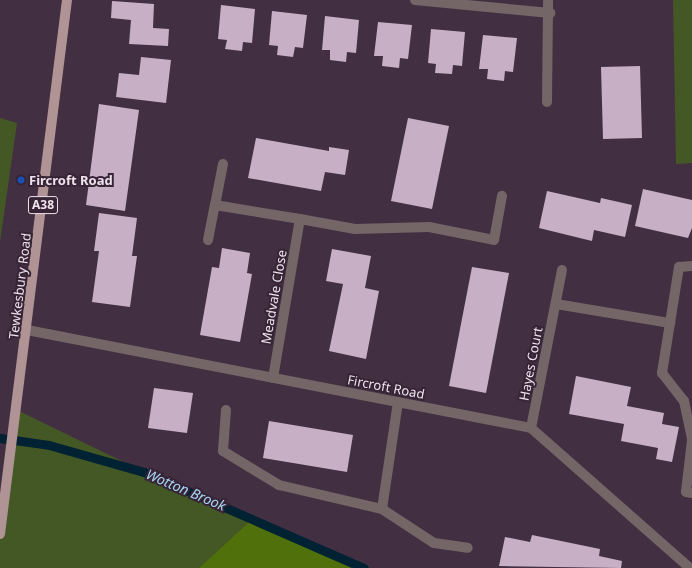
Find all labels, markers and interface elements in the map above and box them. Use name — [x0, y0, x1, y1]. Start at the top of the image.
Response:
place label: Fircroft Road — [29, 172, 113, 188]
marker: Fircroft Road — [16, 175, 26, 185]
road number: A38 — [27, 195, 59, 215]
street label: Tewkesbury Road — [6, 232, 34, 340]
street label: Meadvale Close — [258, 249, 290, 345]
street label: Hayes Court — [516, 326, 546, 402]
street label: Fircroft Road — [346, 372, 426, 402]
water label: Wotton Brook — [144, 466, 228, 514]

